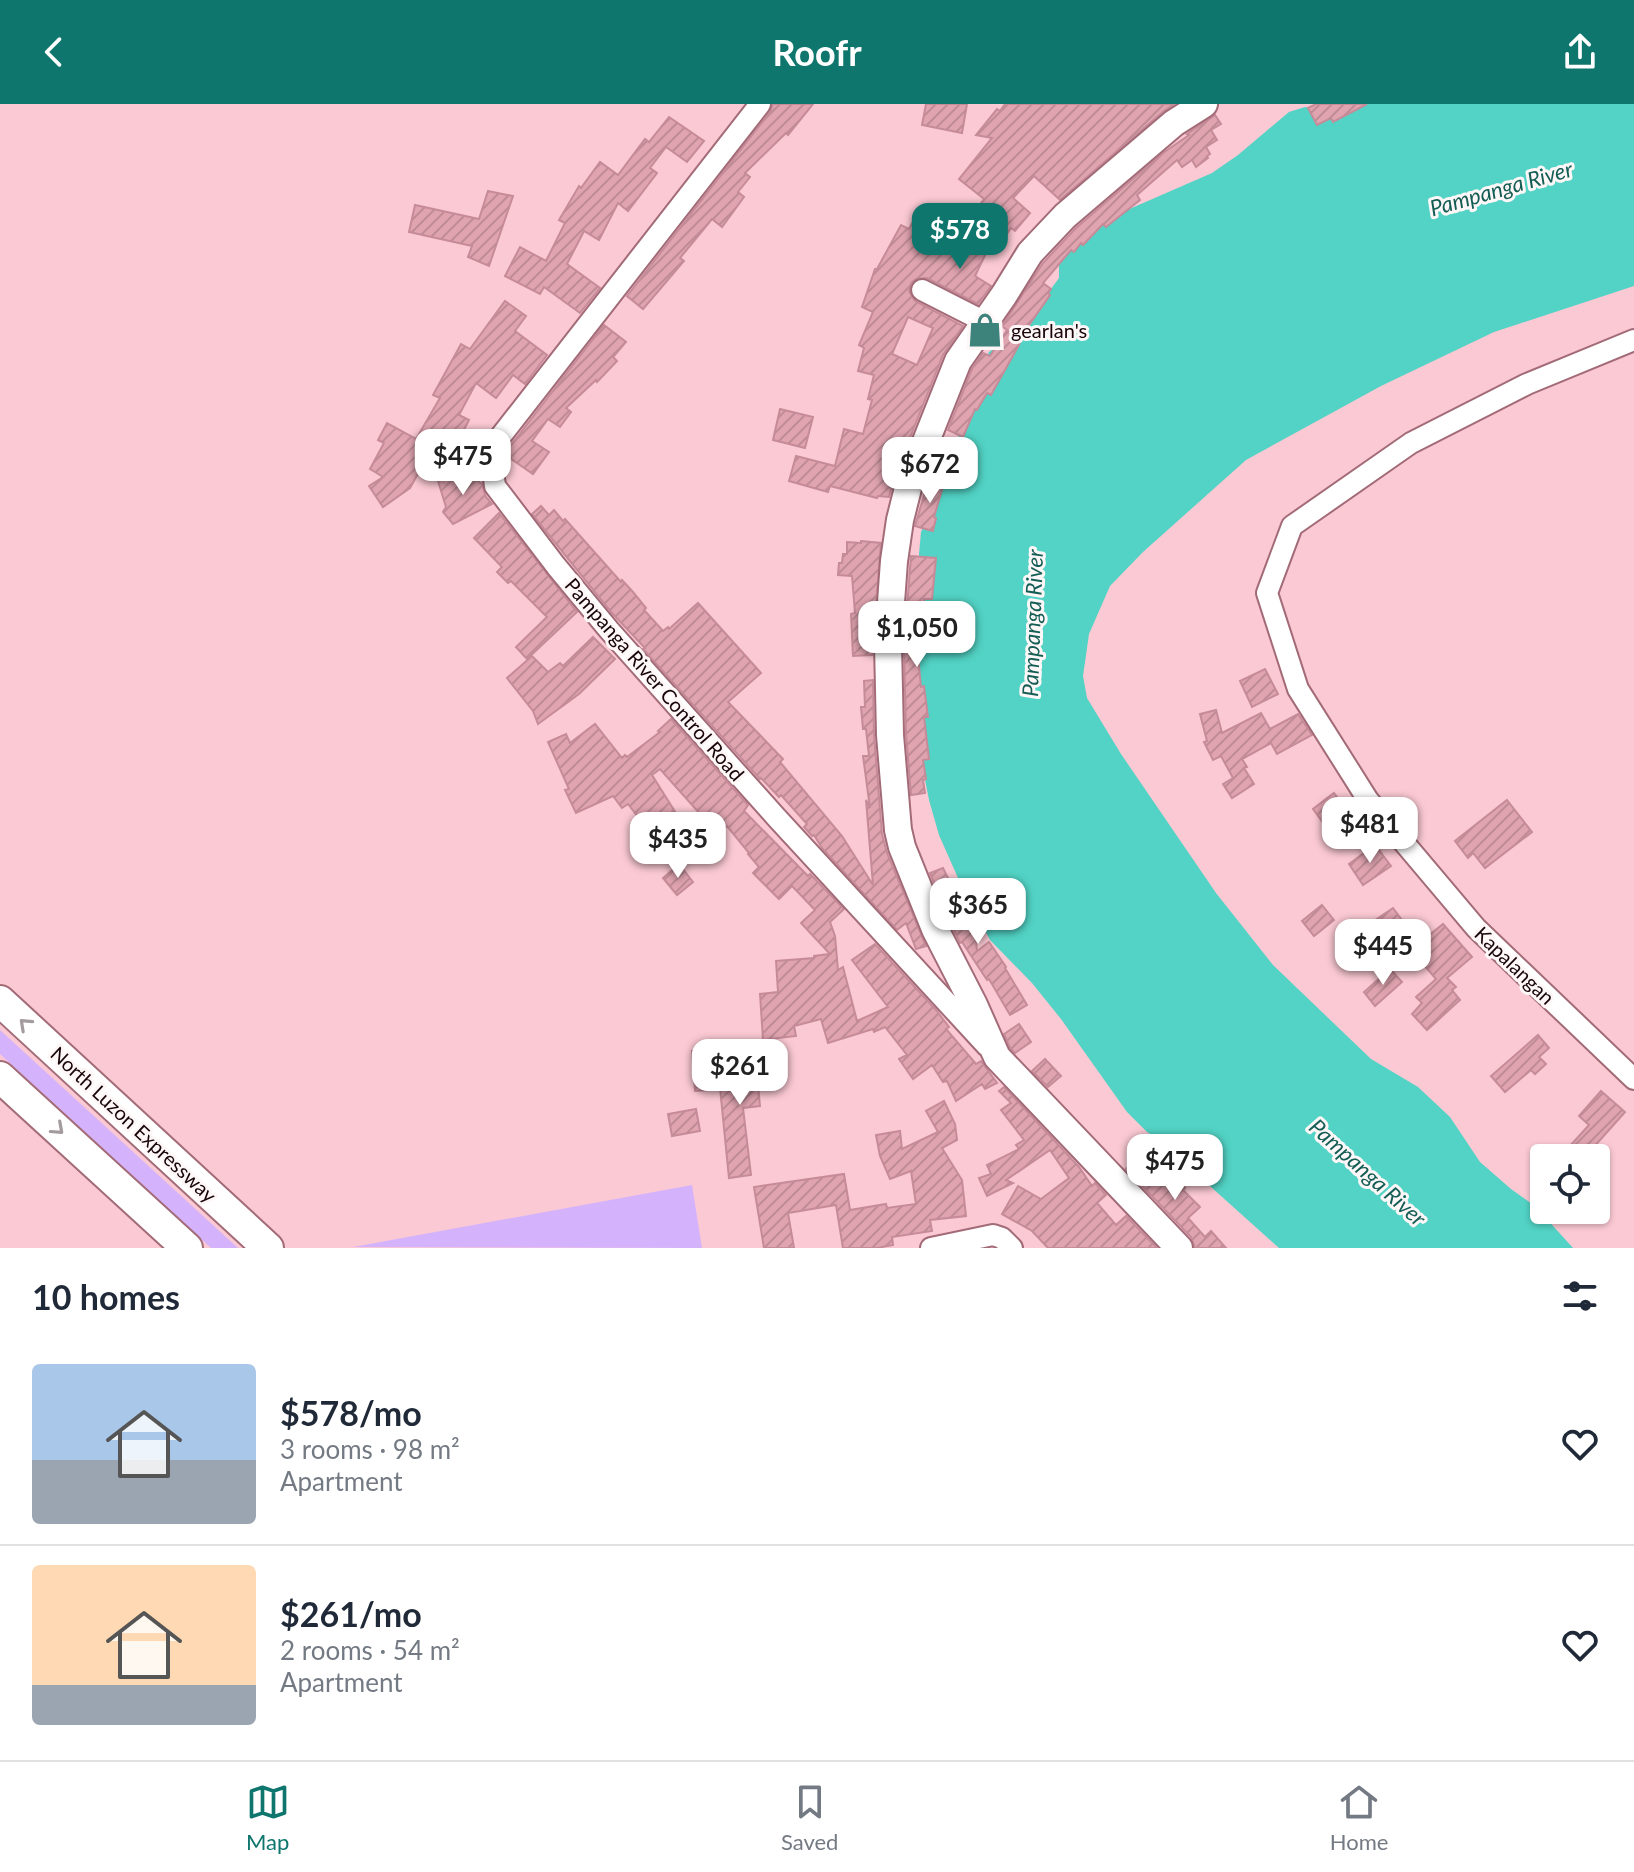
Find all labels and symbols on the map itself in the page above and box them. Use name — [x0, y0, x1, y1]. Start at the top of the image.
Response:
water label: Pampanga River — [1426, 155, 1576, 221]
pin: $578 — [913, 203, 1007, 271]
shop icon: gearlan's — [966, 311, 1004, 349]
place label: gearlan's — [1011, 318, 1087, 342]
pin: $475 — [416, 429, 510, 497]
pin: $672 — [883, 437, 977, 505]
water label: Pampanga River — [1016, 548, 1048, 697]
street label: Pampanga River Control Road — [560, 573, 750, 785]
pin: $1,050 — [852, 601, 982, 669]
pin: $481 — [1323, 797, 1417, 865]
pin: $435 — [631, 812, 725, 880]
pin: $365 — [931, 878, 1025, 946]
pin: $445 — [1336, 919, 1430, 987]
street label: Kapalangan — [1470, 921, 1560, 1009]
one-way arrow — [20, 1020, 35, 1034]
pin: $261 — [693, 1039, 787, 1107]
street label: North Luzon Expressway — [46, 1041, 222, 1207]
water label: Pampanga River — [1304, 1113, 1432, 1232]
one-way arrow — [48, 1120, 63, 1134]
pin: $475 — [1128, 1134, 1222, 1202]

